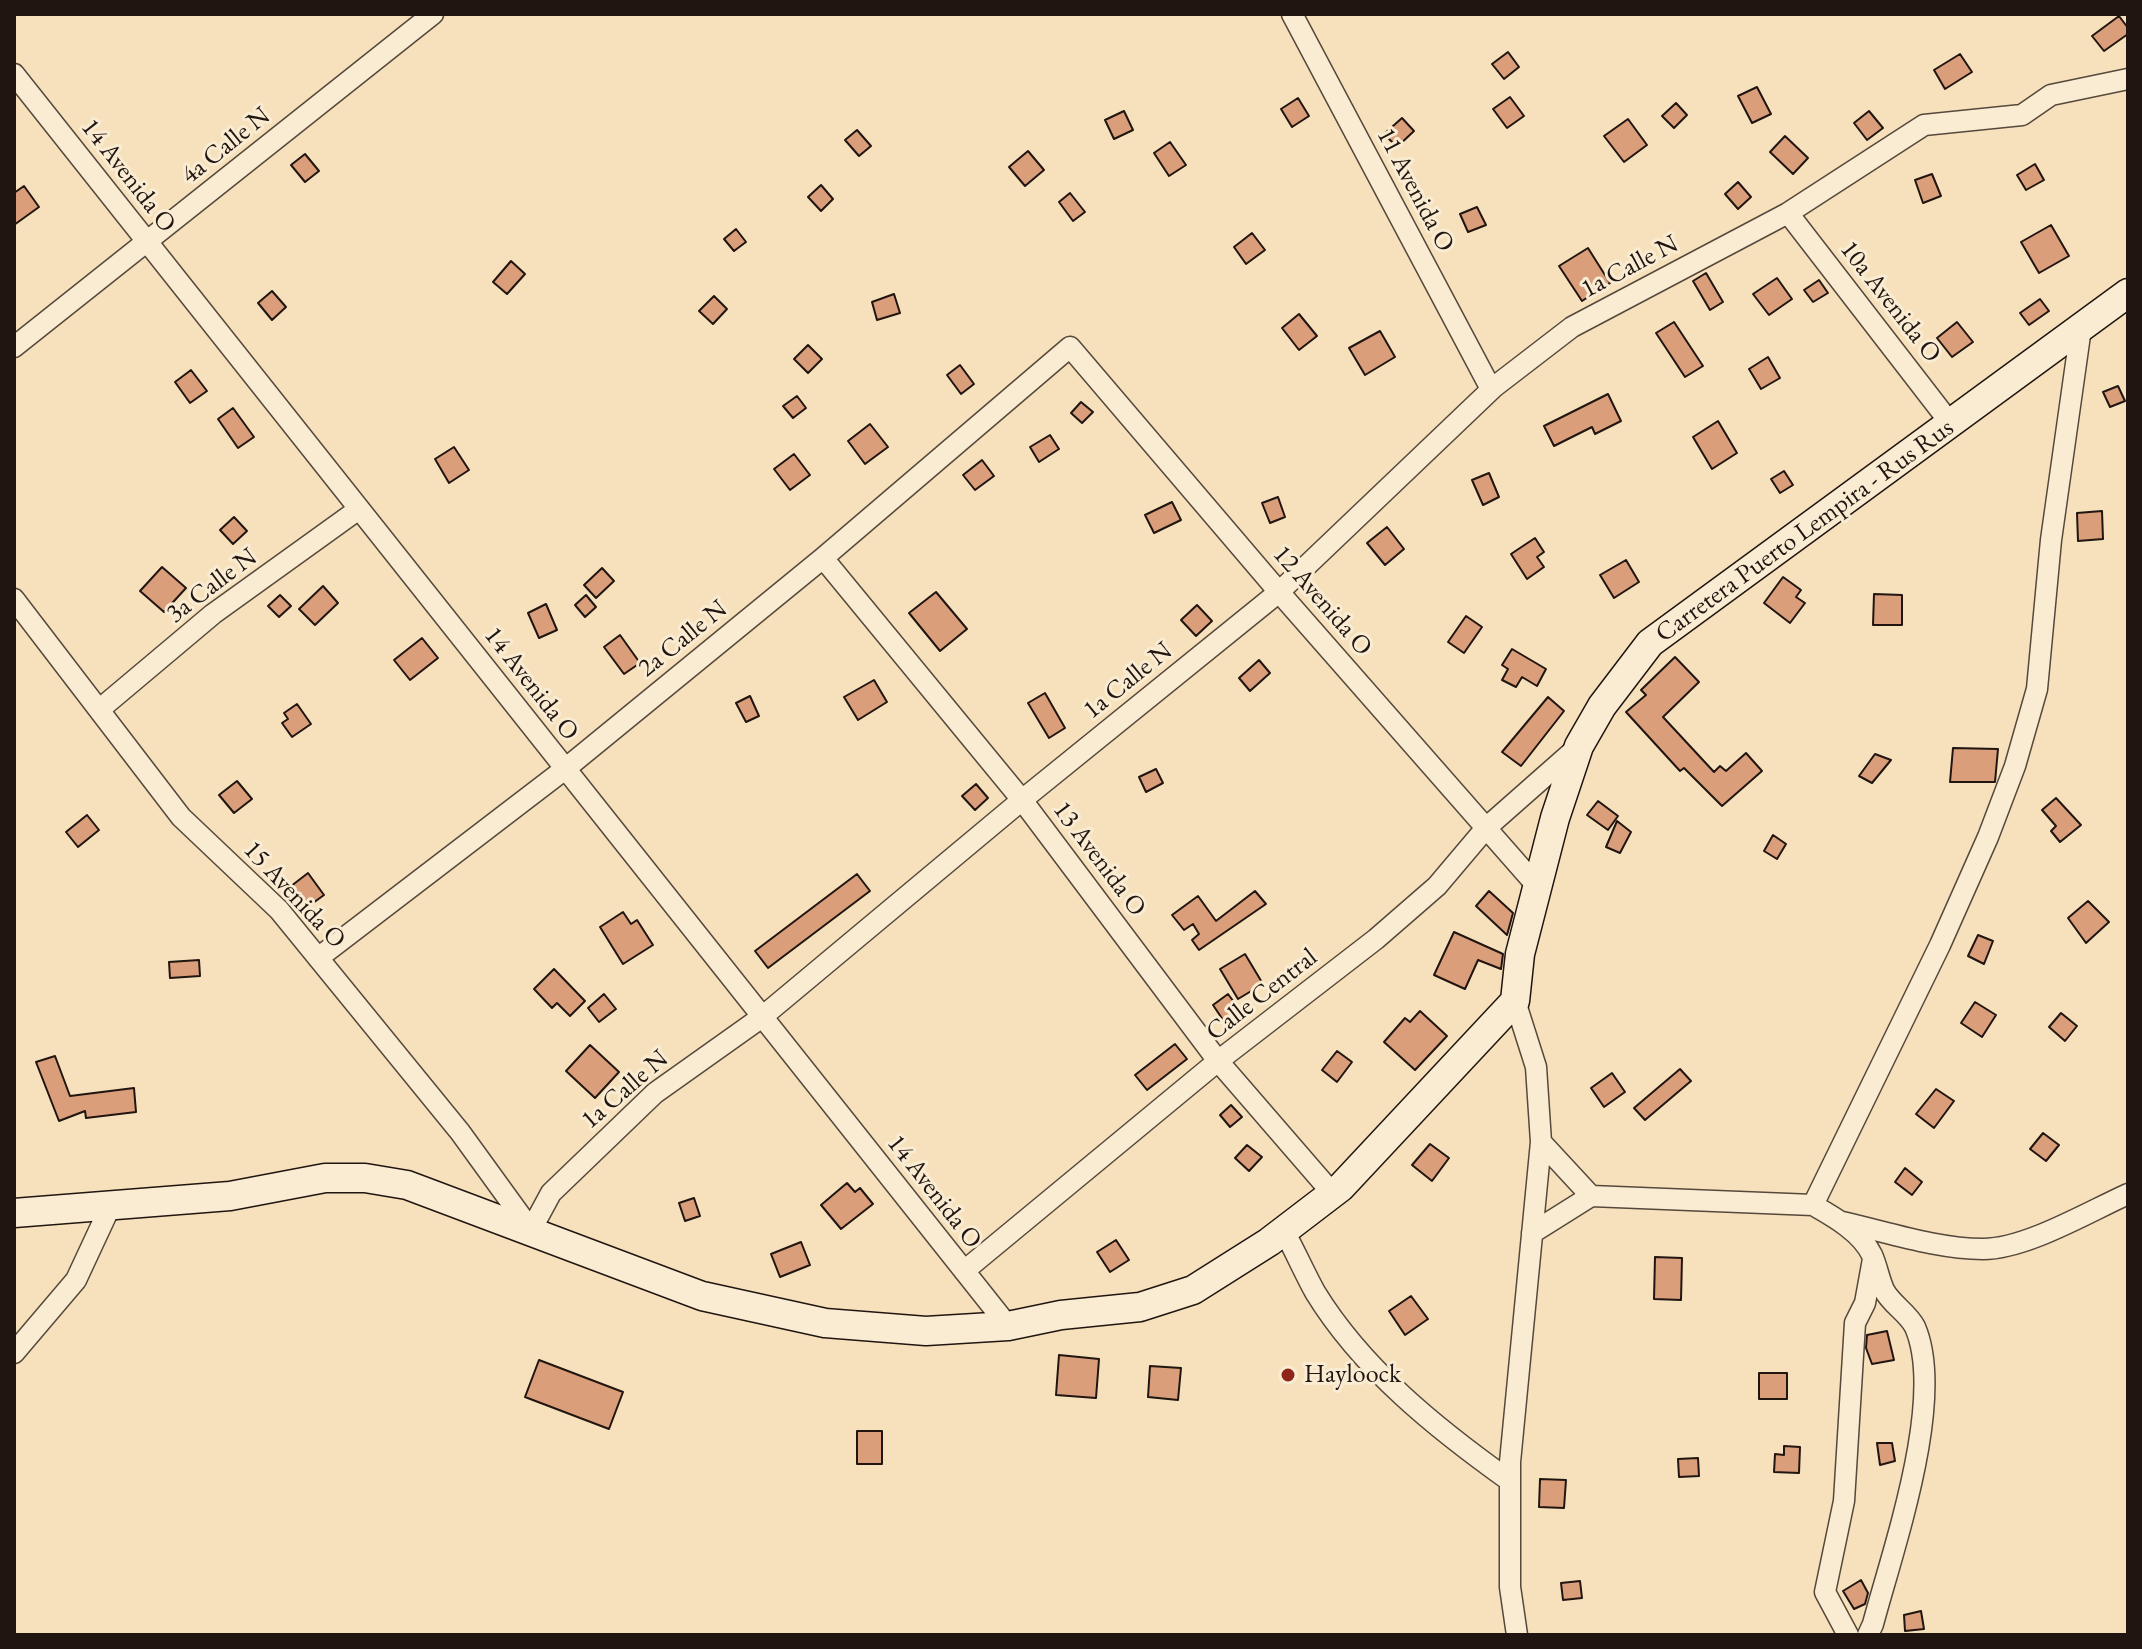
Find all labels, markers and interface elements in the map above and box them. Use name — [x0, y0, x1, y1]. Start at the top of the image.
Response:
street label: 4a Calle N — [175, 101, 277, 191]
street label: 14 Avenida O — [74, 113, 182, 239]
street label: 11 Avenida O — [1369, 123, 1461, 257]
street label: 1a Calle N — [1576, 229, 1684, 305]
street label: 10a Avenida O — [1833, 235, 1947, 369]
street label: Carretera Puerto Lempira - Rus Rus — [1650, 412, 1960, 650]
street label: 12 Avenida O — [1266, 539, 1378, 663]
street label: 3a Calle N — [161, 542, 263, 630]
street label: 2a Calle N — [632, 594, 734, 684]
street label: 14 Avenida O — [477, 621, 585, 747]
street label: 1a Calle N — [1077, 636, 1179, 726]
street label: 13 Avenida O — [1046, 795, 1152, 923]
street label: 15 Avenida O — [236, 835, 352, 955]
street label: Calle Central — [1200, 942, 1324, 1048]
street label: 1a Calle N — [575, 1044, 675, 1136]
street label: 14 Avenida O — [880, 1129, 988, 1255]
place label: Hayloock — [1304, 1359, 1401, 1391]
marker: Hayloock — [1279, 1366, 1297, 1384]

